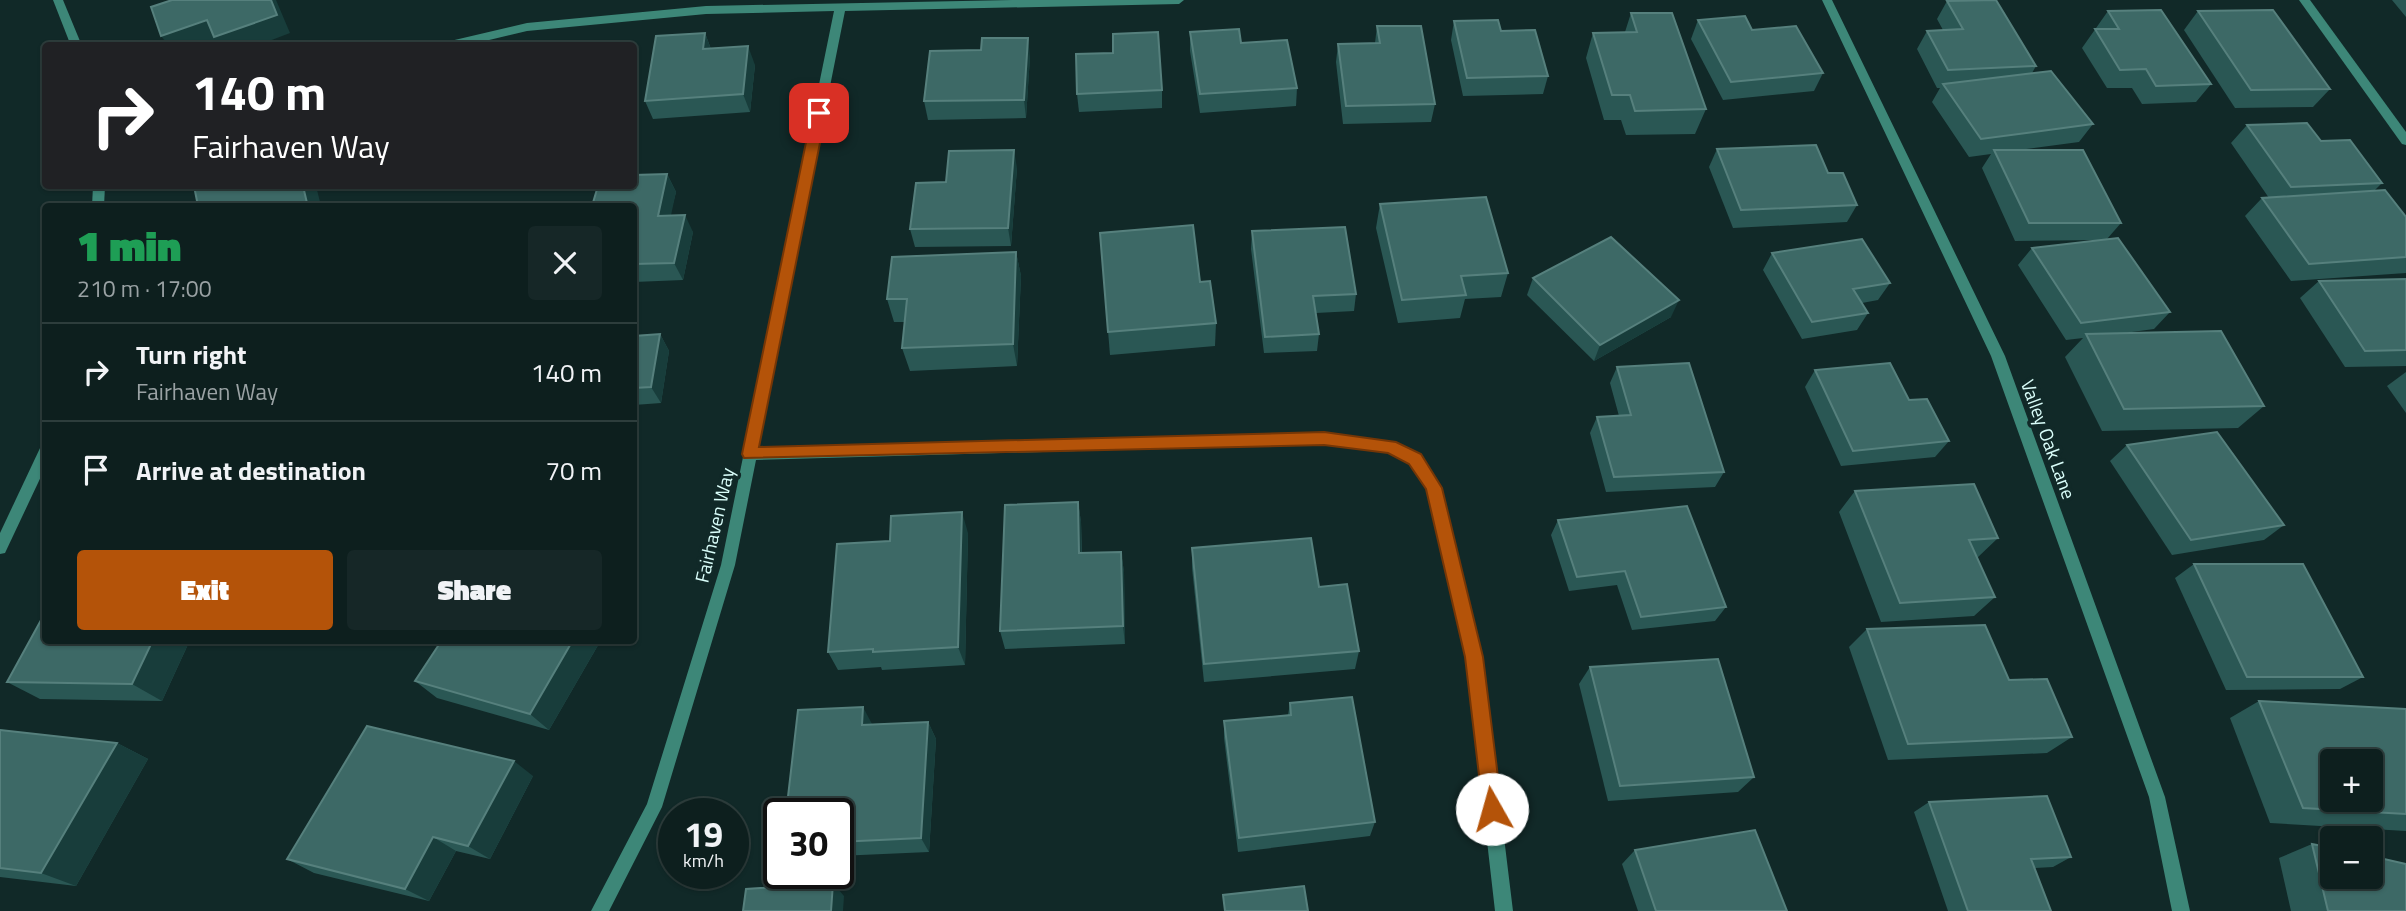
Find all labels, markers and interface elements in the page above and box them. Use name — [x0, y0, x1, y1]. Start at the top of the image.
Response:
text: 140 m — [192, 54, 326, 129]
icon: right — [77, 70, 168, 161]
pin — [789, 83, 849, 143]
icon: arrive — [800, 94, 838, 132]
text: Fairhaven Way — [192, 122, 390, 170]
text: 1 min — [77, 213, 181, 277]
button: close — [528, 226, 602, 300]
text: 210 m · 17:00 — [77, 271, 212, 306]
text: Turn right — [136, 335, 247, 374]
icon: right — [77, 353, 115, 391]
text: 140 m — [531, 353, 602, 392]
text: Fairhaven Way — [136, 374, 278, 409]
street label: Valley Oak Lane — [2014, 375, 2084, 503]
icon: arrive — [77, 451, 115, 489]
text: Arrive at destination — [136, 451, 366, 490]
text: 70 m — [545, 451, 602, 490]
street label: Fairhaven Way — [687, 465, 741, 585]
button: Exit — [77, 550, 333, 630]
button: Share — [347, 550, 602, 630]
map controls — [2320, 749, 2383, 889]
button: + — [2320, 749, 2383, 812]
position arrow — [1455, 772, 1529, 846]
speed limit sign: 30 — [763, 798, 854, 889]
text: 19 — [684, 807, 723, 861]
button: − — [2320, 826, 2383, 889]
text: km/h — [683, 847, 724, 874]

